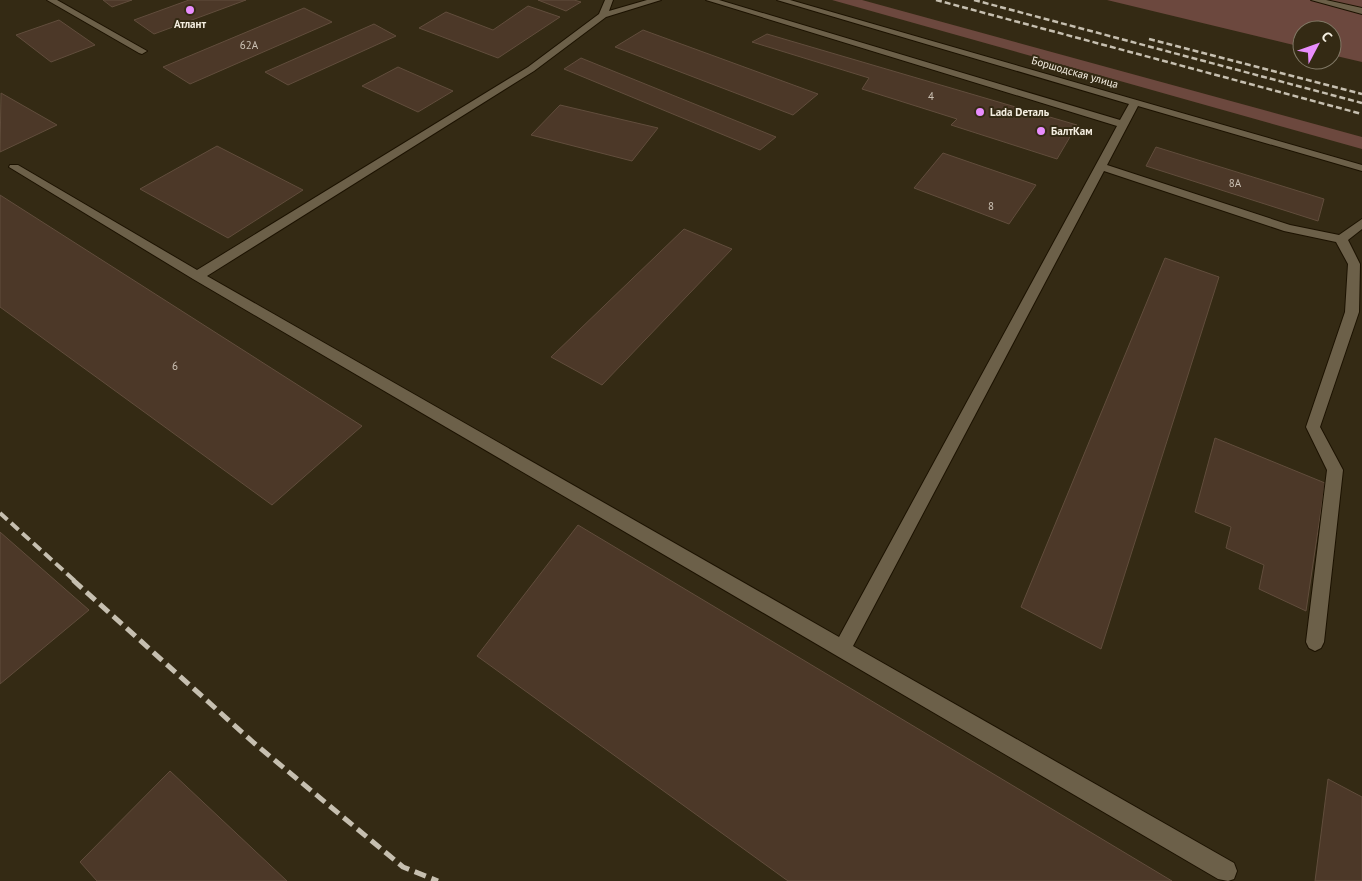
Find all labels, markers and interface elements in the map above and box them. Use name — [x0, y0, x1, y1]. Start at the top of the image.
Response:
marker: Атлант — [184, 4, 196, 16]
place label: Атлант — [174, 17, 206, 31]
north arrow — [1292, 20, 1342, 70]
text: С — [1317, 28, 1336, 45]
house number: 62А — [240, 38, 259, 52]
street label: Боршодская улица — [1030, 53, 1120, 91]
house number: 4 — [928, 89, 934, 103]
place label: Lada Dеталь — [990, 105, 1050, 119]
marker: Lada Dеталь — [974, 106, 986, 118]
place label: БалтКам — [1051, 124, 1093, 138]
marker: БалтКам — [1035, 125, 1047, 137]
house number: 8А — [1229, 176, 1242, 190]
house number: 8 — [988, 199, 994, 213]
house number: 6 — [172, 359, 178, 373]

